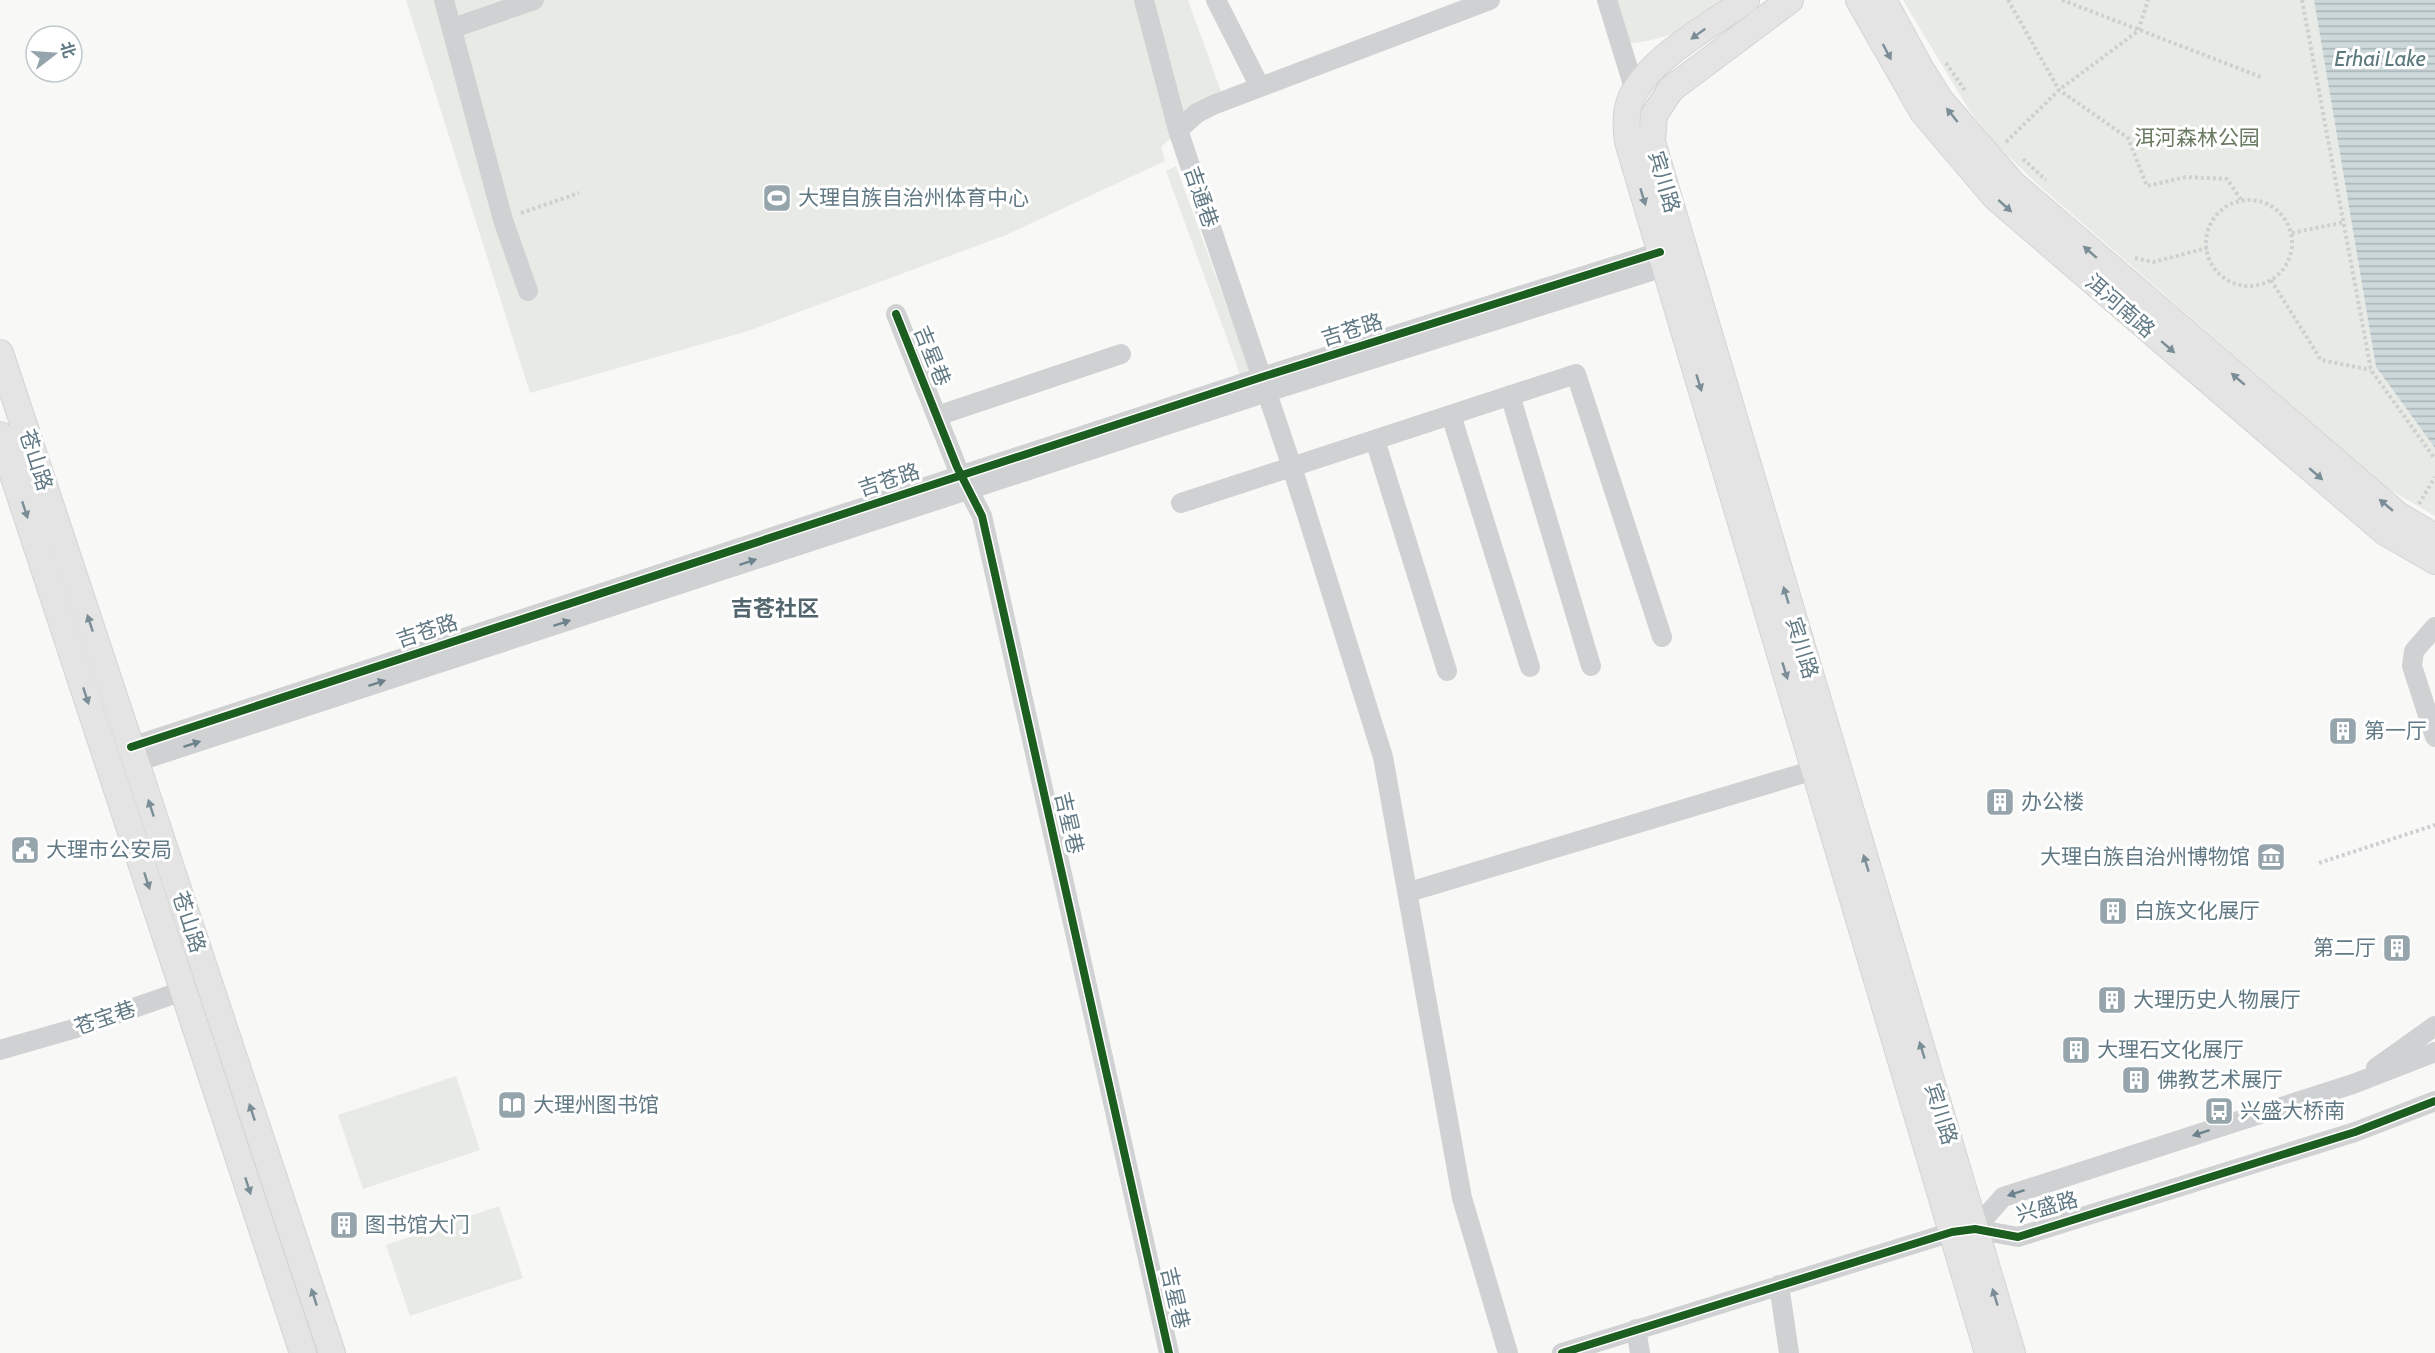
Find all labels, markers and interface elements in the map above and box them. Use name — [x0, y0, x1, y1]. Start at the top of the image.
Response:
north arrow — [24, 24, 84, 84]
one-way arrow — [1691, 28, 1707, 40]
text: 北 — [56, 39, 79, 60]
one-way arrow — [1882, 43, 1892, 60]
water label: Erhai Lake — [2334, 45, 2426, 72]
one-way arrow — [1946, 107, 1958, 122]
park label: 洱河森林公园 — [2134, 125, 2260, 150]
street label: 宾川路 — [1644, 148, 1685, 216]
street label: 吉通巷 — [1179, 163, 1224, 231]
sports icon: 大理自族自治州体育中心 — [761, 182, 793, 214]
place label: 大理自族自治州体育中心 — [798, 185, 1029, 210]
one-way arrow — [1639, 188, 1648, 206]
one-way arrow — [1997, 199, 2012, 213]
one-way arrow — [2083, 246, 2098, 259]
street label: 洱河南路 — [2080, 269, 2160, 343]
street label: 吉苍路 — [1318, 308, 1386, 351]
street label: 吉星巷 — [909, 322, 956, 390]
one-way arrow — [2160, 340, 2175, 353]
one-way arrow — [2230, 372, 2246, 385]
one-way arrow — [1695, 374, 1704, 392]
street label: 苍山路 — [15, 426, 58, 494]
street label: 吉苍路 — [855, 458, 923, 501]
one-way arrow — [2309, 467, 2324, 480]
one-way arrow — [2379, 499, 2394, 512]
one-way arrow — [21, 501, 30, 519]
one-way arrow — [739, 557, 757, 566]
one-way arrow — [1781, 586, 1790, 604]
district label: 吉苍社区 — [731, 595, 819, 622]
street label: 吉苍路 — [393, 609, 461, 652]
one-way arrow — [84, 614, 94, 632]
street label: 宾川路 — [1781, 614, 1824, 682]
one-way arrow — [553, 617, 571, 627]
one-way arrow — [1781, 662, 1790, 680]
one-way arrow — [368, 678, 386, 688]
one-way arrow — [82, 687, 92, 705]
building icon: 第一厅 — [2327, 715, 2359, 747]
place label: 第一厅 — [2364, 718, 2427, 743]
one-way arrow — [183, 739, 201, 748]
building icon: 办公楼 — [1984, 786, 2016, 818]
street label: 吉星巷 — [1050, 789, 1089, 856]
place label: 办公楼 — [2021, 789, 2084, 814]
one-way arrow — [146, 799, 156, 817]
public building icon: 大理市公安局 — [9, 834, 41, 866]
place label: 大理市公安局 — [46, 837, 172, 862]
museum icon: 大理白族自治州博物馆 — [2255, 841, 2287, 873]
place label: 大理白族自治州博物馆 — [2040, 844, 2250, 869]
one-way arrow — [1861, 854, 1870, 872]
one-way arrow — [143, 872, 153, 890]
street label: 苍山路 — [168, 888, 211, 956]
building icon: 白族文化展厅 — [2097, 895, 2129, 927]
place label: 白族文化展厅 — [2134, 898, 2260, 923]
building icon: 第二厅 — [2381, 932, 2413, 964]
place label: 第二厅 — [2313, 935, 2376, 960]
building icon: 大理历史人物展厅 — [2096, 984, 2128, 1016]
place label: 大理历史人物展厅 — [2133, 987, 2301, 1012]
street label: 苍宝巷 — [71, 995, 139, 1040]
building icon: 大理石文化展厅 — [2060, 1034, 2092, 1066]
place label: 大理石文化展厅 — [2097, 1037, 2244, 1062]
one-way arrow — [1917, 1041, 1926, 1059]
building icon: 佛教艺术展厅 — [2120, 1064, 2152, 1096]
place label: 佛教艺术展厅 — [2157, 1067, 2283, 1092]
street label: 宾川路 — [1920, 1080, 1963, 1148]
library icon: 大理州图书馆 — [496, 1089, 528, 1121]
place label: 大理州图书馆 — [533, 1092, 659, 1117]
bus stop icon: 兴盛大桥南 — [2203, 1095, 2235, 1127]
place label: 兴盛大桥南 — [2240, 1098, 2345, 1123]
one-way arrow — [247, 1103, 257, 1121]
one-way arrow — [2192, 1129, 2210, 1138]
one-way arrow — [244, 1177, 253, 1195]
street label: 兴盛路 — [2013, 1186, 2081, 1227]
one-way arrow — [2007, 1188, 2025, 1198]
building icon: 图书馆大门 — [328, 1209, 360, 1241]
place label: 图书馆大门 — [365, 1212, 470, 1237]
street label: 吉星巷 — [1156, 1264, 1195, 1331]
one-way arrow — [309, 1288, 318, 1306]
one-way arrow — [1990, 1288, 1999, 1306]

